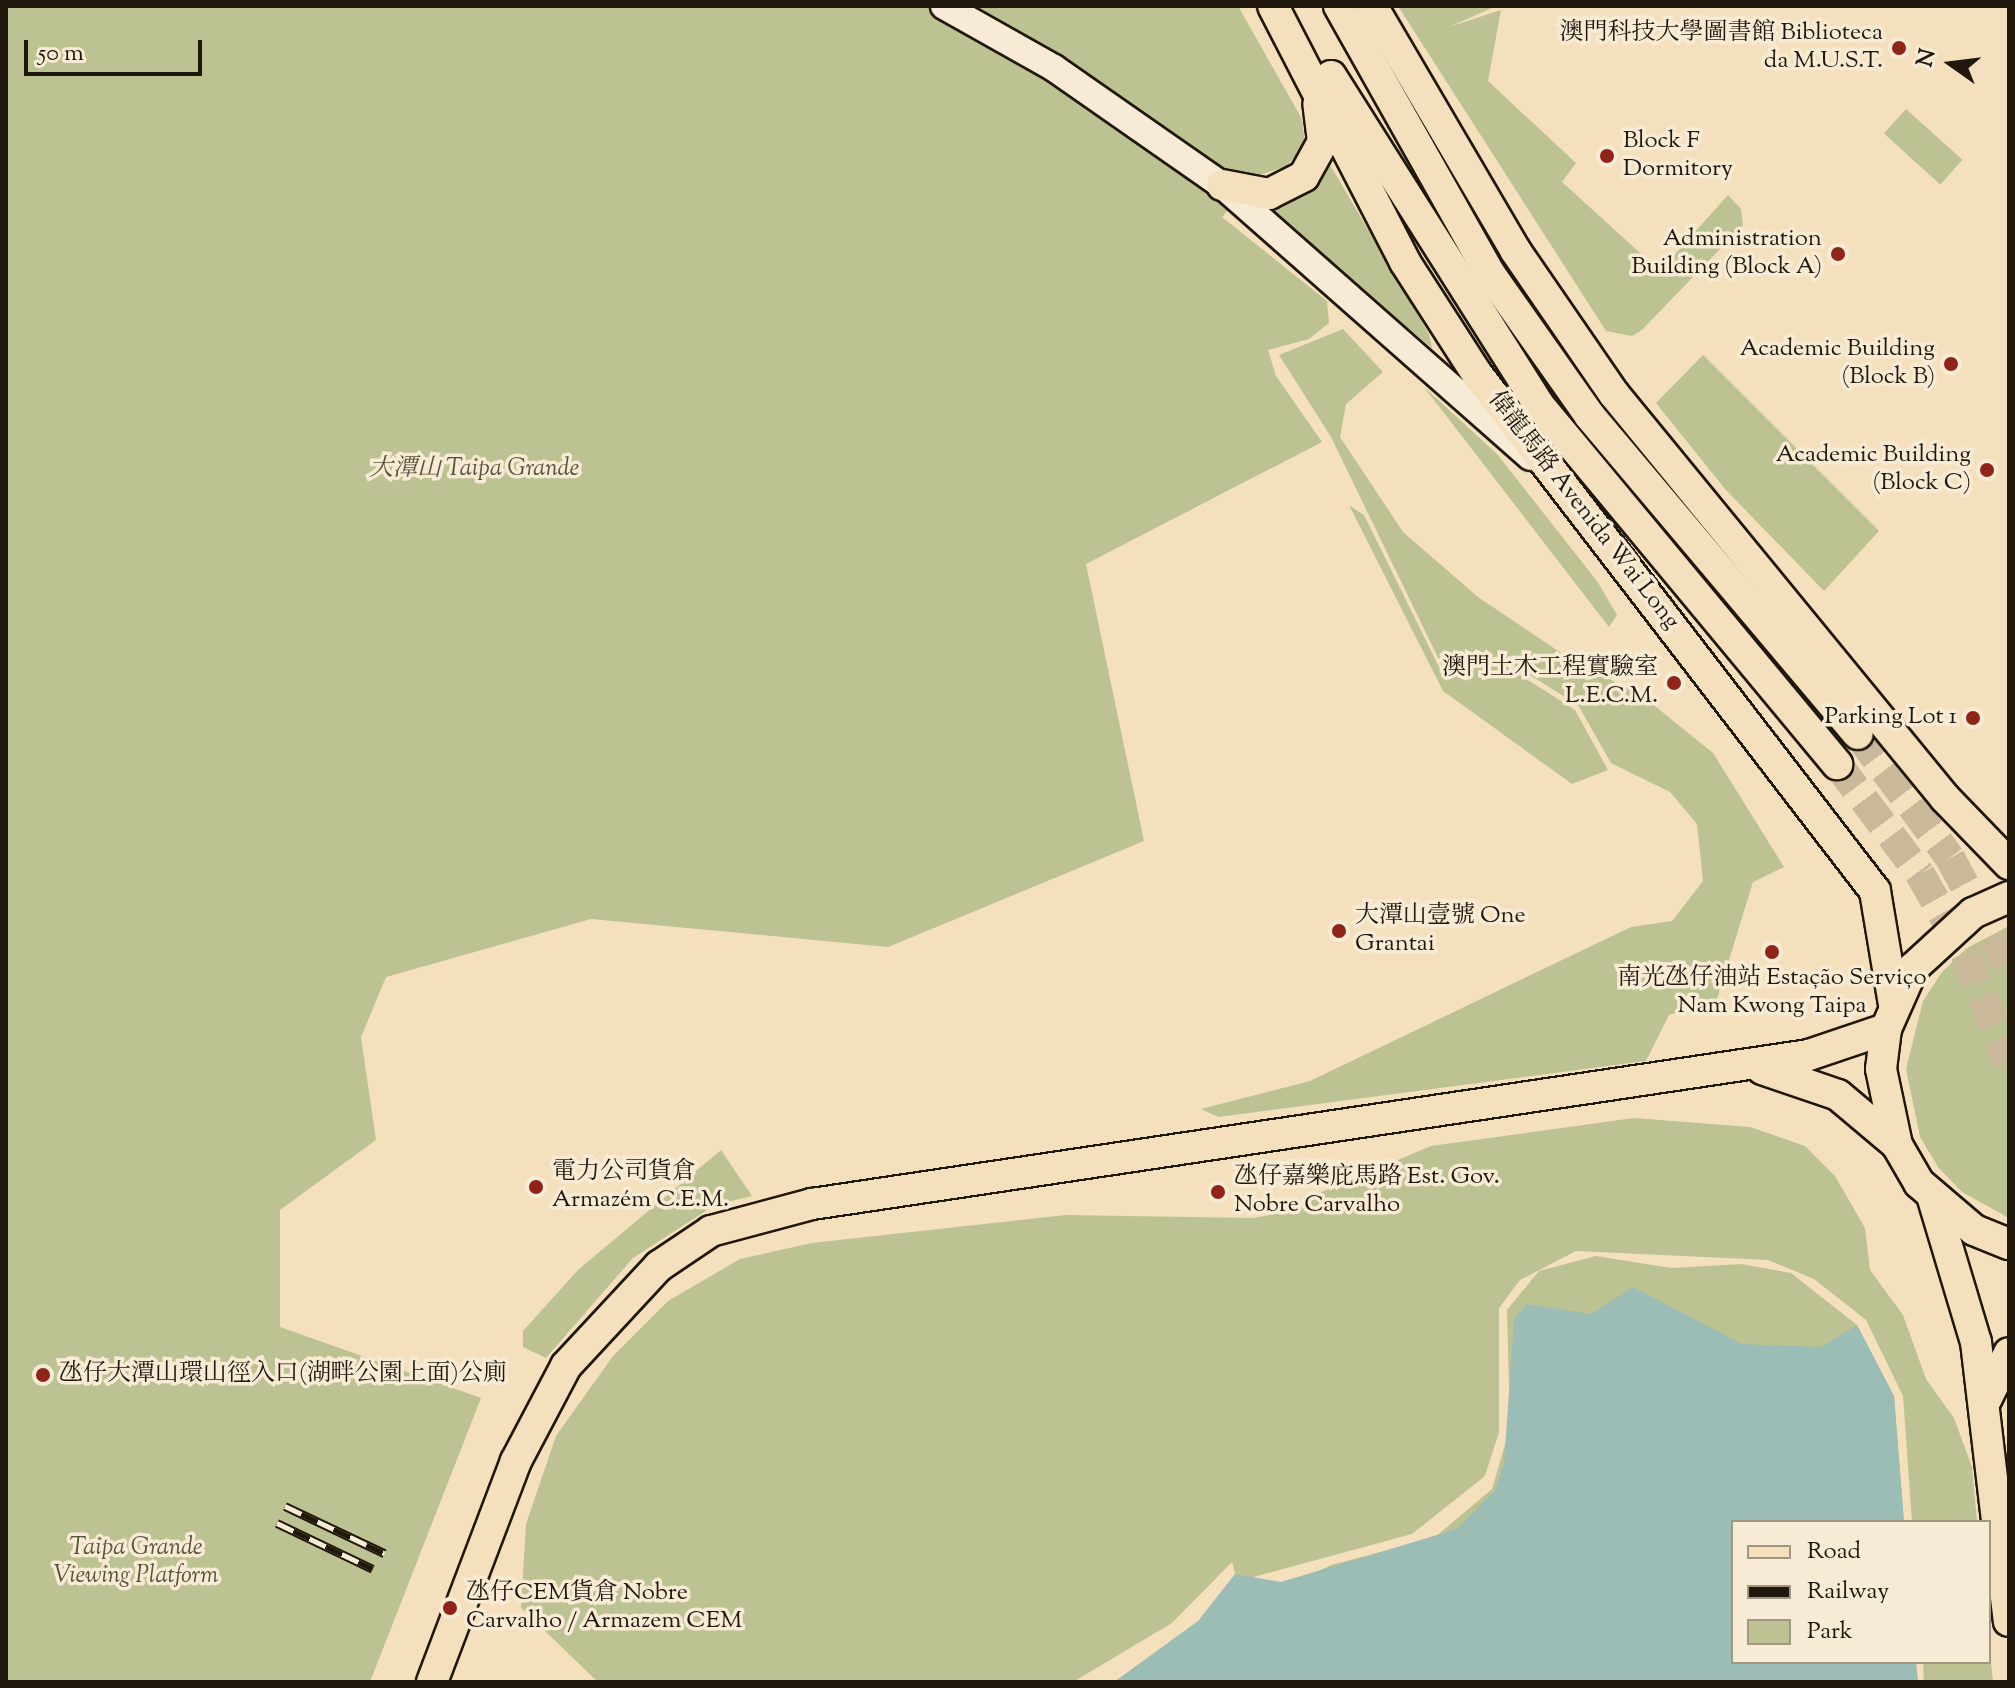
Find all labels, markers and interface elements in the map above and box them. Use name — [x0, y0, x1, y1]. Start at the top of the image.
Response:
place label: 澳門科技大學圖書館 Biblioteca da M.U.S.T. — [1559, 20, 1883, 76]
scale bar — [28, 24, 206, 74]
north arrow — [1911, 24, 1991, 104]
text: 50 m — [38, 37, 84, 71]
marker: 澳門科技大學圖書館 Biblioteca da M.U.S.T. — [1890, 39, 1908, 57]
text: N — [1910, 46, 1945, 71]
place label: Block F Dormitory — [1623, 128, 1733, 184]
marker: Block F Dormitory — [1598, 147, 1616, 165]
place label: Administration Building (Block A) — [1631, 226, 1822, 282]
marker: Administration Building (Block A) — [1829, 245, 1847, 263]
place label: Academic Building (Block B) — [1740, 336, 1935, 392]
marker: Academic Building (Block B) — [1942, 355, 1960, 373]
street label: 偉龍馬路 Avenida Wai Long — [1481, 386, 1685, 636]
place label: Academic Building (Block C) — [1776, 442, 1971, 498]
park label: 大潭山 Taipa Grande — [369, 456, 579, 484]
marker: Academic Building (Block C) — [1978, 461, 1996, 479]
place label: 澳門土木工程實驗室 L.E.C.M. — [1442, 655, 1658, 711]
marker: 澳門土木工程實驗室 L.E.C.M. — [1665, 674, 1683, 692]
place label: Parking Lot 1 — [1825, 704, 1957, 732]
marker: Parking Lot 1 — [1964, 709, 1982, 727]
place label: 大潭山壹號 One Grantai — [1355, 903, 1526, 959]
marker: 大潭山壹號 One Grantai — [1330, 922, 1348, 940]
marker: 南光氹仔油站 Estação Serviço Nam Kwong Taipa — [1763, 943, 1781, 961]
place label: 南光氹仔油站 Estação Serviço Nam Kwong Taipa — [1617, 965, 1927, 1021]
place label: 電力公司貨倉 Armazém C.E.M. — [552, 1159, 729, 1215]
place label: 氹仔嘉樂庇馬路 Est. Gov. Nobre Carvalho — [1234, 1164, 1500, 1220]
marker: 電力公司貨倉 Armazém C.E.M. — [527, 1178, 545, 1196]
marker: 氹仔嘉樂庇馬路 Est. Gov. Nobre Carvalho — [1209, 1183, 1227, 1201]
place label: 氹仔大潭山環山徑入口(湖畔公園上面)公廁 — [59, 1361, 507, 1389]
marker: 氹仔大潭山環山徑入口(湖畔公園上面)公廁 — [34, 1366, 52, 1384]
legend — [1731, 1520, 1991, 1664]
park label: Taipa Grande Viewing Platform — [54, 1535, 218, 1591]
text: Road — [1807, 1535, 1861, 1569]
text: Railway — [1807, 1575, 1889, 1609]
place label: 氹仔CEM貨倉 Nobre Carvalho / Armazem CEM — [466, 1580, 742, 1636]
marker: 氹仔CEM貨倉 Nobre Carvalho / Armazem CEM — [441, 1599, 459, 1617]
text: Park — [1807, 1615, 1853, 1649]

